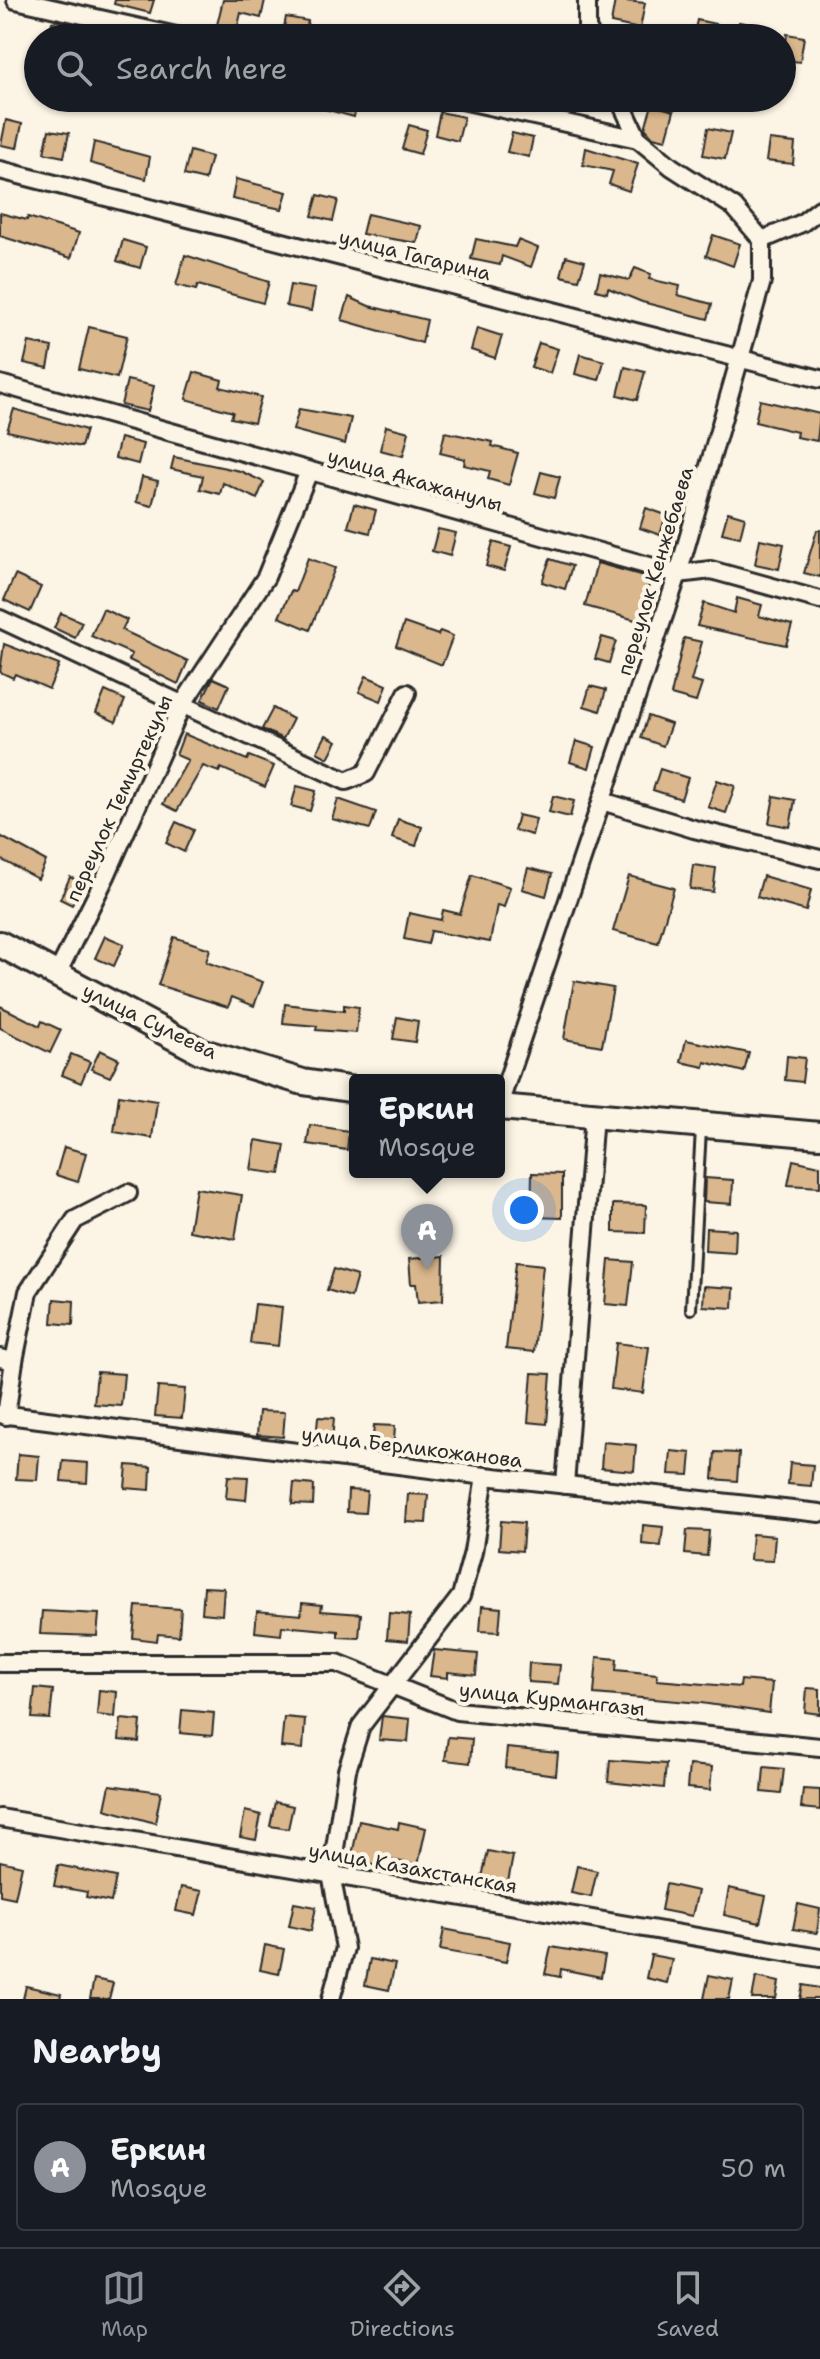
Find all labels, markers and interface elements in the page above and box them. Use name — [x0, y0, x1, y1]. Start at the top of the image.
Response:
search box — [24, 24, 796, 112]
icon: search — [52, 46, 96, 90]
text: Search here — [116, 48, 287, 89]
street label: улица Гагарина — [336, 224, 494, 287]
street label: улица Акажанулы — [324, 443, 506, 517]
street label: переулок Кенжебаева — [611, 463, 699, 679]
street label: переулок Темиртекулы — [60, 690, 178, 906]
street label: улица Сулеева — [78, 977, 222, 1065]
popup — [349, 1074, 505, 1178]
text: Еркин — [378, 1088, 474, 1129]
text: Mosque — [378, 1129, 476, 1164]
your location — [504, 1190, 544, 1230]
pin: A — [401, 1204, 453, 1270]
street label: улица Берликожанова — [300, 1421, 525, 1474]
street label: улица Курмангазы — [458, 1676, 646, 1722]
street label: улица Казахстанская — [307, 1837, 519, 1899]
text: Nearby — [32, 2028, 162, 2074]
text: Еркин — [110, 2129, 206, 2170]
text: A — [50, 2150, 70, 2185]
text: 50 m — [721, 2150, 786, 2185]
text: Mosque — [110, 2170, 207, 2205]
tab: Map — [101, 2266, 148, 2343]
tab: Directions — [350, 2266, 455, 2343]
tab: Saved — [657, 2266, 719, 2343]

